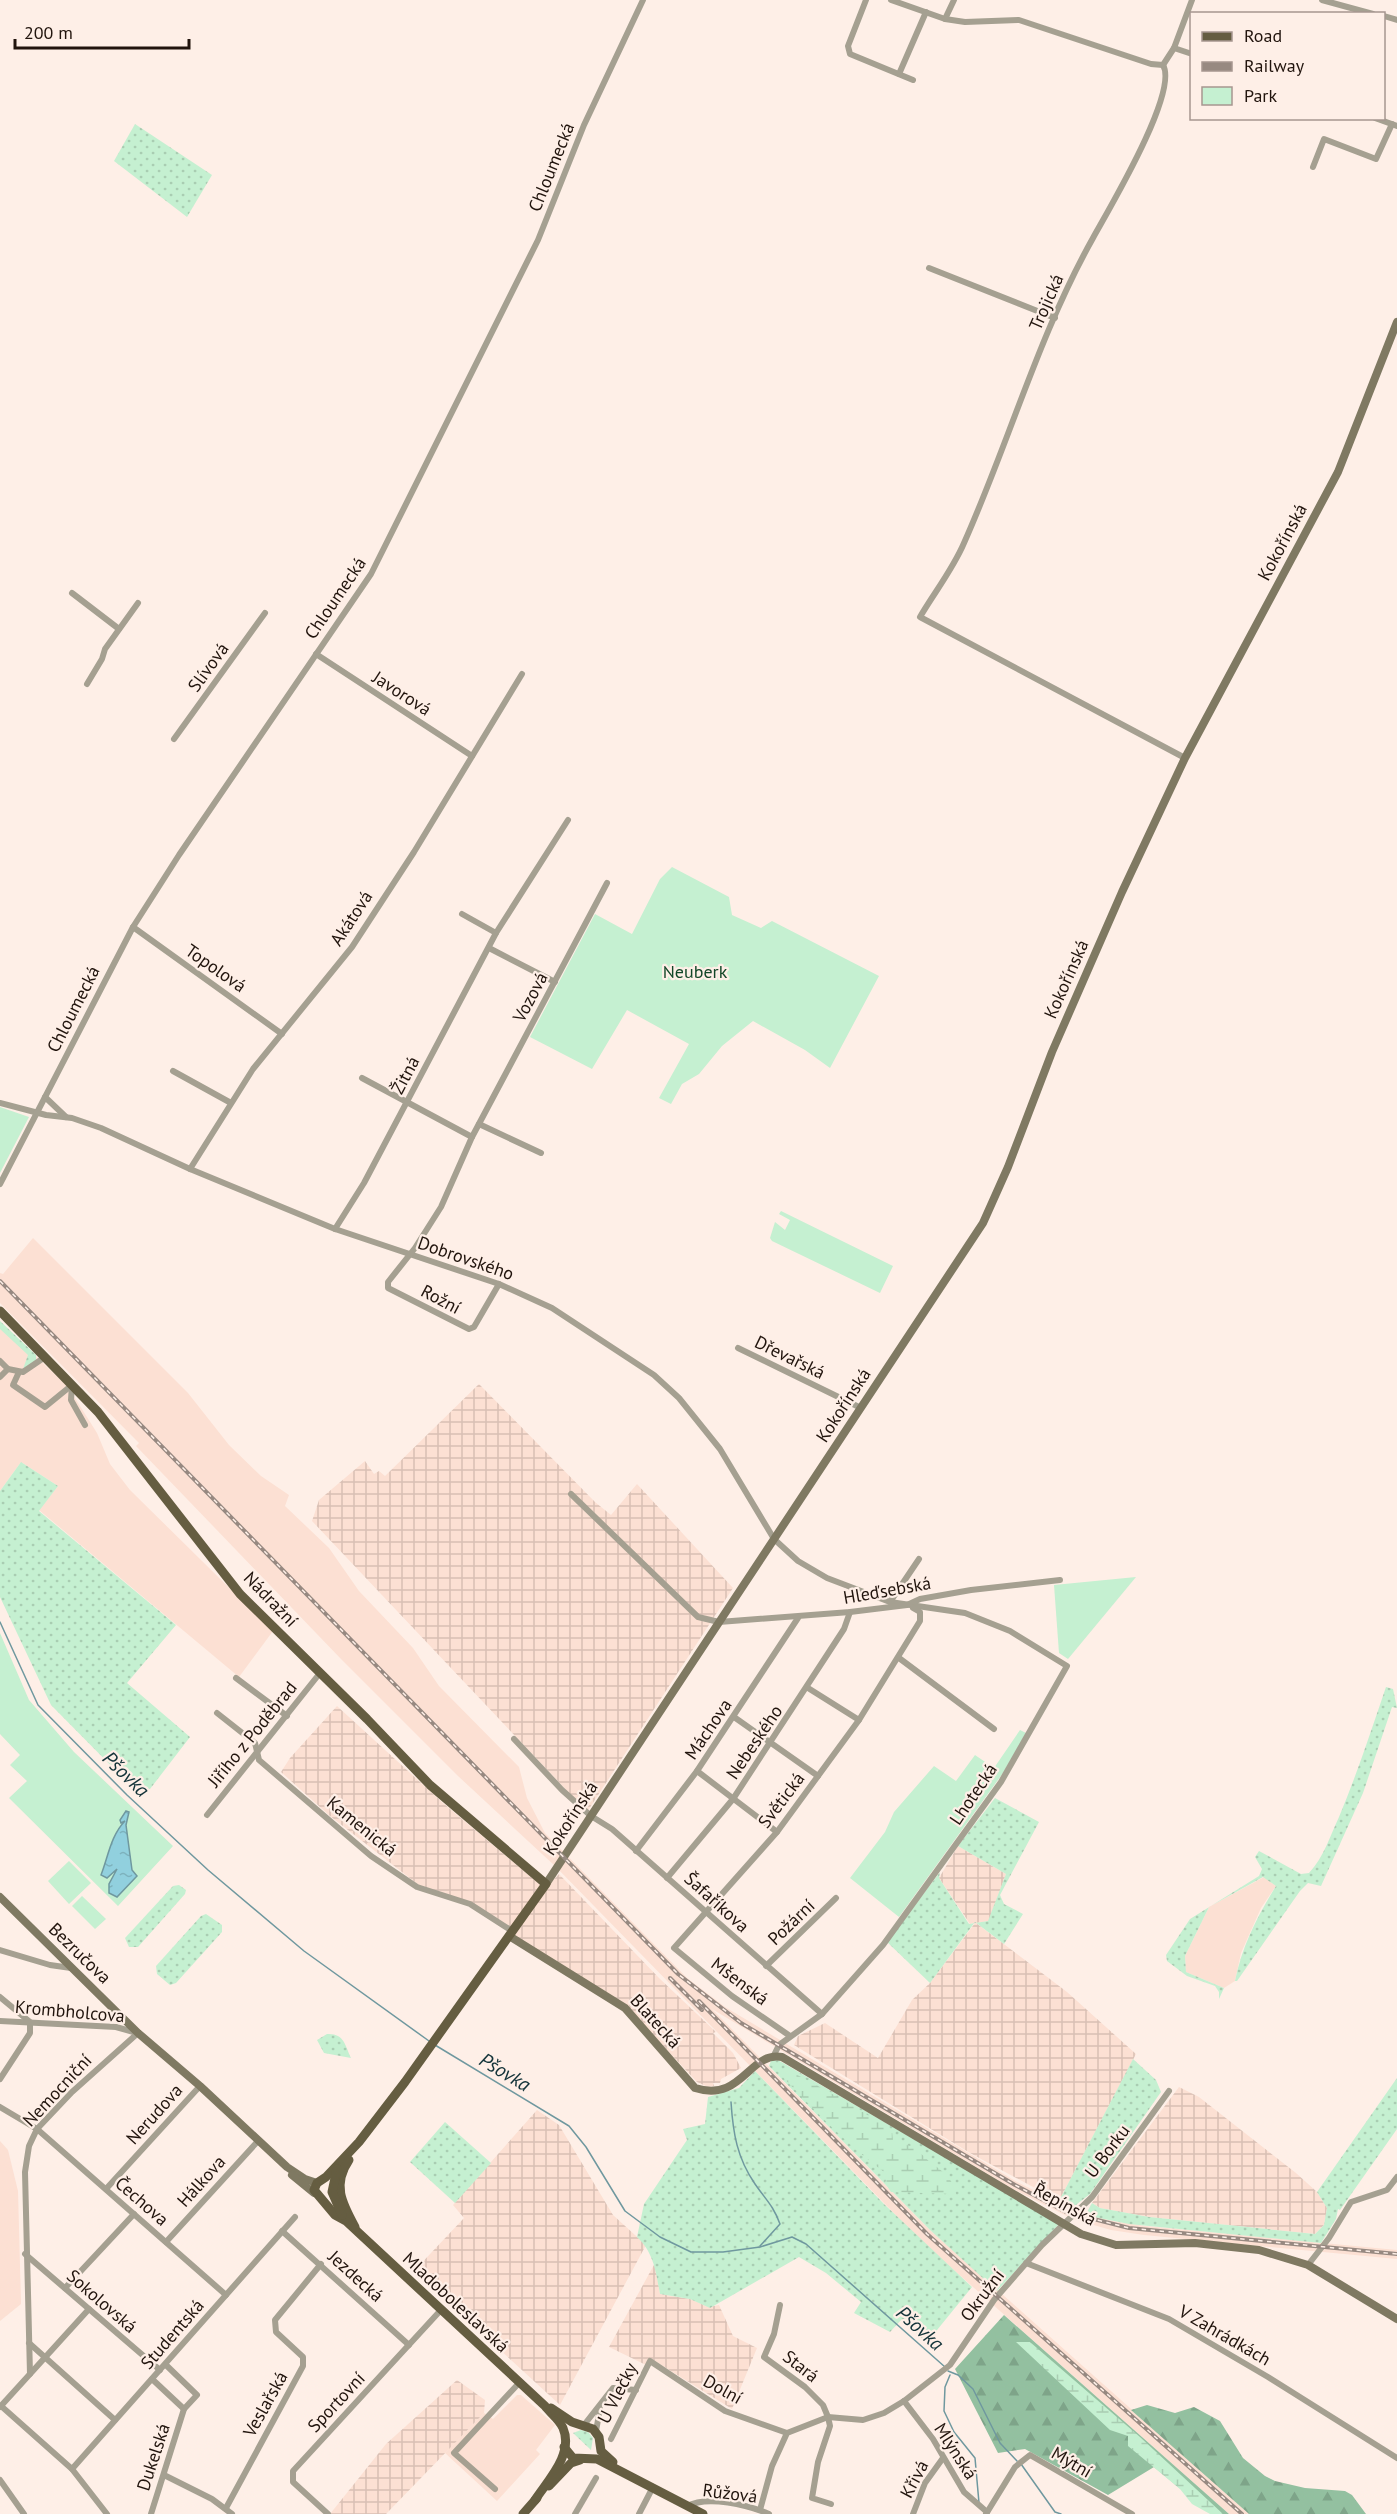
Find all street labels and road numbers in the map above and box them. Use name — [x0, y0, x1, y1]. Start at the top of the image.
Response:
street label: Chloumecká — [523, 119, 579, 215]
street label: Trojická — [1023, 270, 1069, 334]
street label: Kokořínská — [1252, 500, 1312, 584]
street label: Chloumecká — [299, 553, 371, 643]
street label: Slívová — [182, 638, 234, 696]
street label: Javorová — [367, 665, 436, 720]
street label: Akátová — [325, 886, 377, 950]
street label: Kokořínská — [1038, 936, 1094, 1022]
street label: Topolová — [181, 939, 251, 997]
street label: Chloumecká — [41, 962, 105, 1056]
street label: Vozová — [507, 968, 553, 1027]
street label: Žitná — [386, 1052, 424, 1098]
street label: Dobrovského — [415, 1231, 517, 1285]
street label: Rožní — [417, 1279, 465, 1319]
street label: Dřevařská — [751, 1330, 829, 1384]
street label: Kokořínská — [811, 1364, 875, 1446]
street label: Nádražní — [239, 1566, 303, 1632]
street label: Hleďsebská — [841, 1571, 933, 1609]
street label: Jiřího z Poděbrad — [202, 1676, 302, 1792]
street label: Máchova — [679, 1694, 737, 1764]
street label: Nebeského — [721, 1700, 787, 1784]
street label: Lhotecká — [944, 1759, 1002, 1829]
street label: Světická — [753, 1768, 809, 1832]
street label: Kokořínská — [538, 1777, 602, 1859]
street label: Kamenická — [322, 1791, 402, 1861]
street label: Šafaříkova — [680, 1867, 754, 1937]
street label: Požární — [763, 1894, 819, 1950]
street label: Bezručova — [44, 1918, 116, 1988]
street label: Mšenská — [707, 1952, 773, 2010]
street label: Blatecká — [626, 1989, 686, 2053]
street label: Krombholcova — [14, 1995, 126, 2027]
street label: Nemocniční — [18, 2049, 97, 2131]
street label: Nerudova — [121, 2079, 187, 2149]
street label: U Borku — [1079, 2120, 1135, 2182]
street label: Hálkova — [172, 2150, 230, 2212]
street label: Čechova — [110, 2171, 174, 2231]
street label: Řepínská — [1029, 2177, 1101, 2231]
street label: Jezdecká — [323, 2245, 388, 2307]
street label: Mladoboleslavská — [398, 2247, 514, 2357]
street label: Sokolovská — [62, 2264, 142, 2338]
street label: Okružní — [955, 2264, 1009, 2326]
street label: Studentská — [135, 2294, 209, 2374]
street label: V Zahrádkách — [1174, 2299, 1275, 2371]
street label: Stará — [778, 2345, 824, 2387]
street label: U Vlečky — [592, 2358, 642, 2427]
street label: Veslařská — [237, 2367, 292, 2442]
street label: Sportovní — [302, 2367, 370, 2437]
street label: Dolní — [699, 2369, 747, 2409]
street label: Mlýnská — [929, 2418, 983, 2484]
street label: Dukelská — [131, 2420, 175, 2494]
street label: Mýtní — [1047, 2441, 1097, 2483]
street label: Křivá — [895, 2456, 933, 2502]
street label: Růžová — [701, 2478, 759, 2508]

